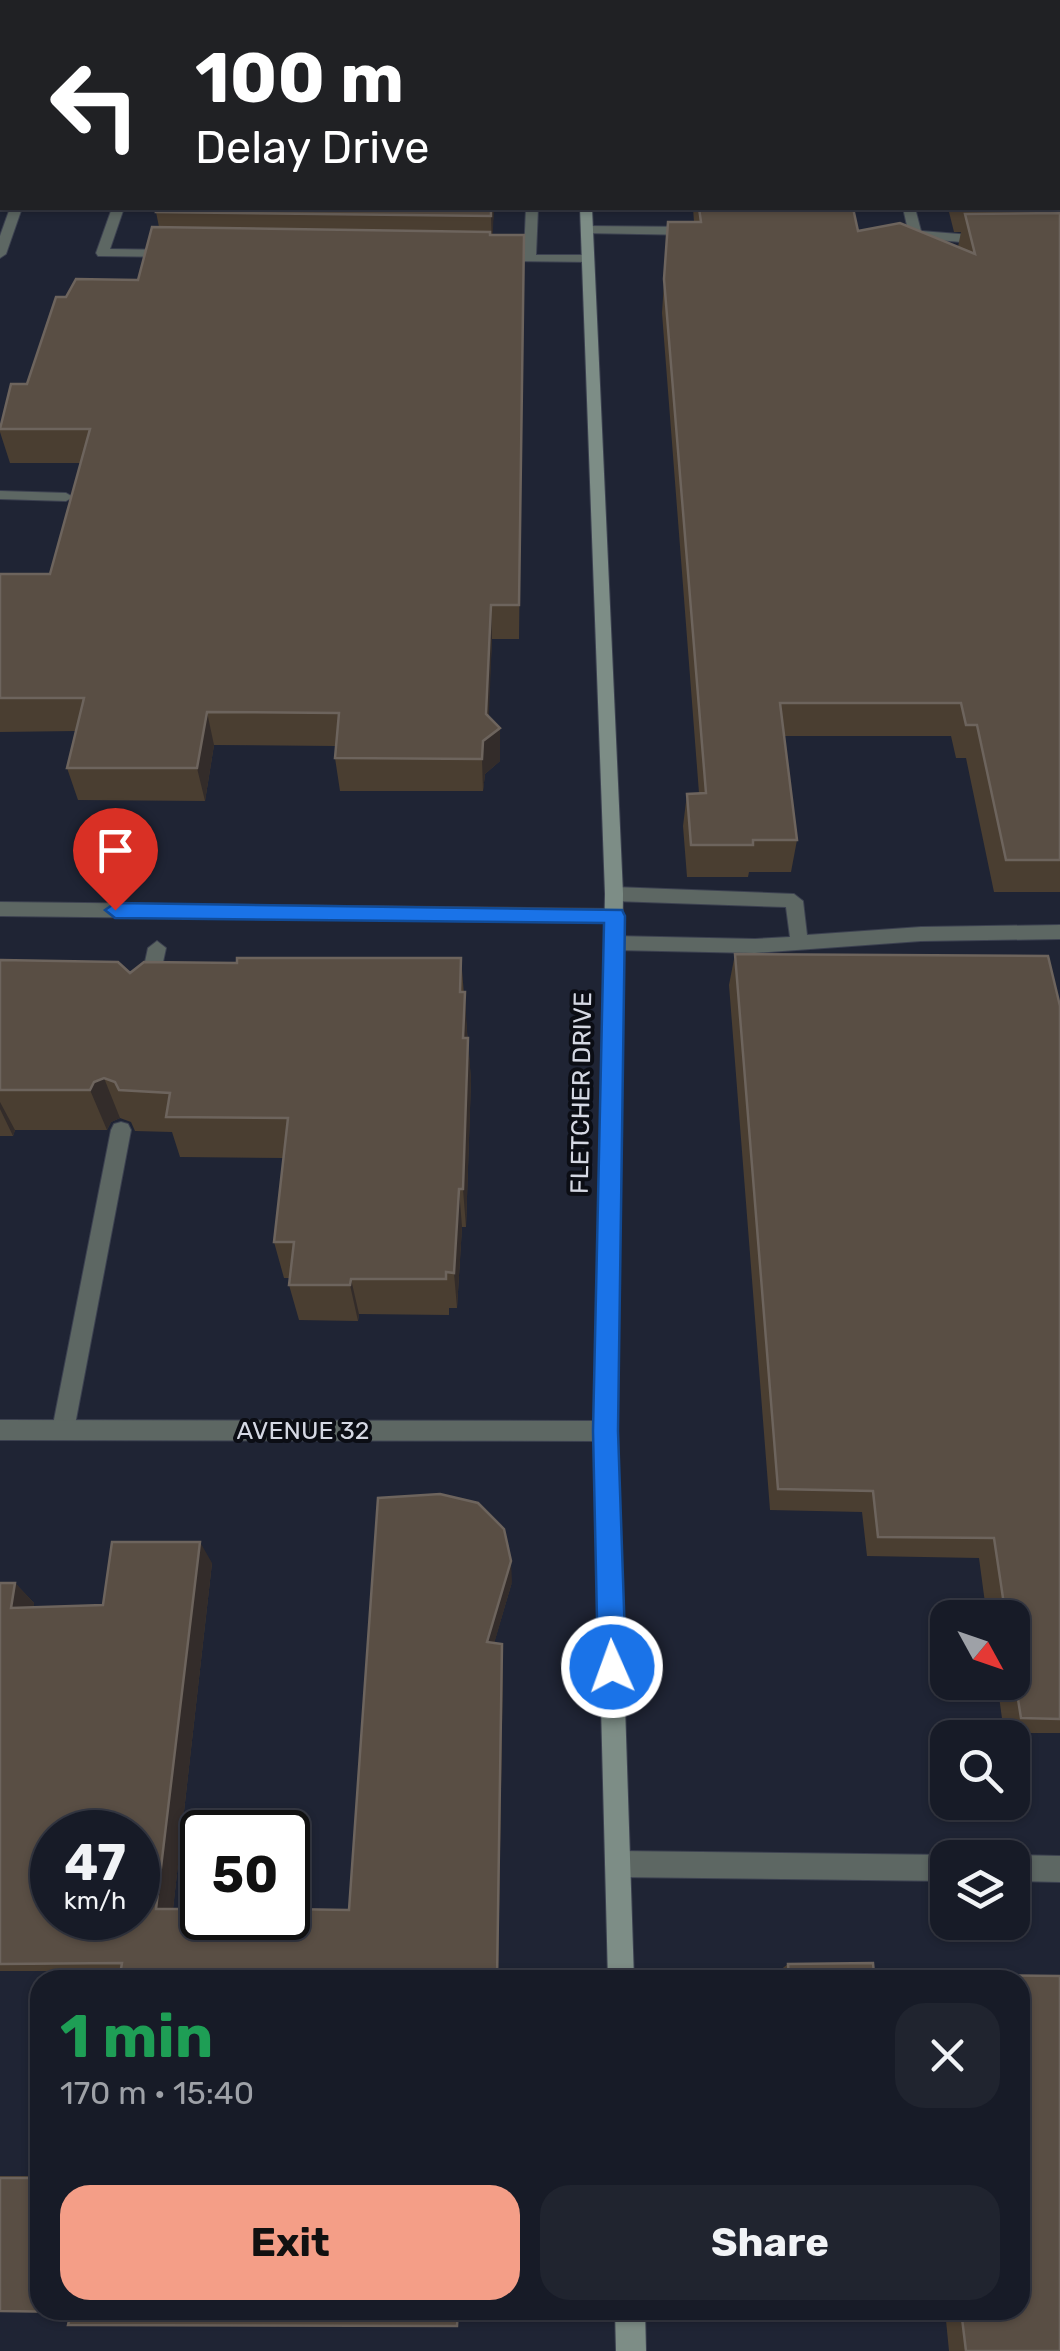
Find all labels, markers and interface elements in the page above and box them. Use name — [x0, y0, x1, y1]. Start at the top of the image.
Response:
text: 100 m — [195, 37, 404, 120]
icon: left — [30, 40, 160, 170]
text: Delay Drive — [195, 121, 429, 174]
pin — [73, 808, 158, 911]
icon: arrive — [88, 823, 143, 878]
street label: FLETCHER DRIVE — [565, 992, 597, 1194]
street label: AVENUE 32 — [237, 1416, 369, 1445]
north arrow — [930, 1600, 1030, 1700]
map controls — [930, 1600, 1030, 1940]
position arrow — [560, 1615, 664, 1719]
button: search — [930, 1720, 1030, 1820]
speed limit sign: 50 — [180, 1810, 310, 1940]
text: 47 — [64, 1833, 126, 1893]
button: layers — [930, 1840, 1030, 1940]
text: km/h — [64, 1886, 126, 1915]
text: 1 min — [60, 2001, 213, 2072]
button: close — [895, 2003, 1000, 2108]
text: 170 m · 15:40 — [60, 2074, 254, 2112]
button: Exit — [60, 2185, 520, 2300]
button: Share — [540, 2185, 1000, 2300]

